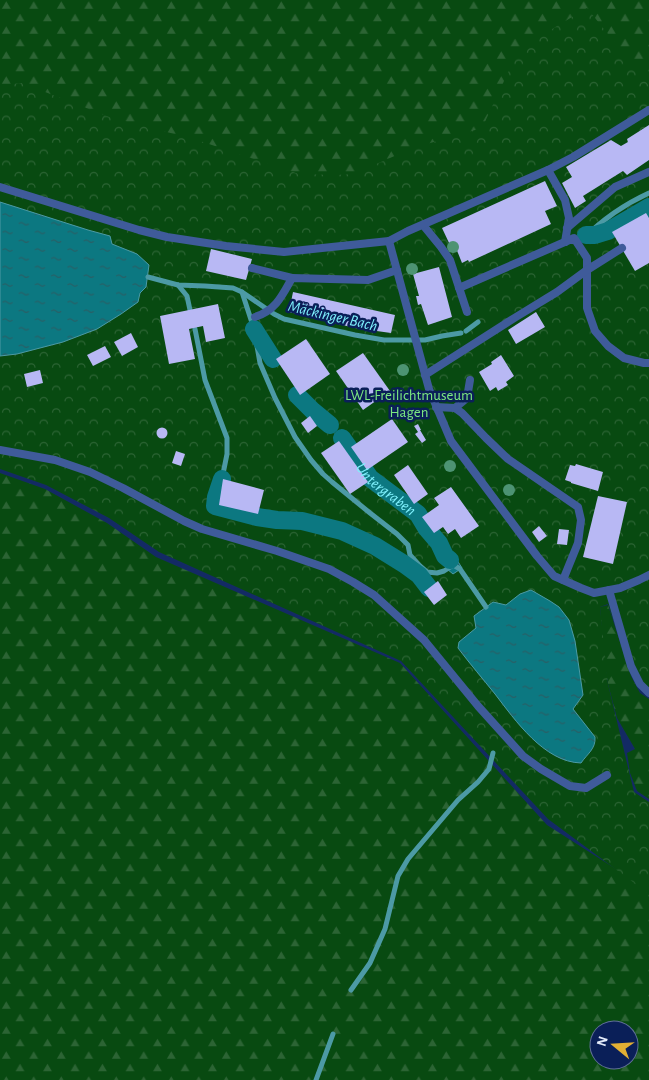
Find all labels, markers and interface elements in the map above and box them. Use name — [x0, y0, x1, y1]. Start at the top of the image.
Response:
water label: Mäckinger Bach — [287, 298, 379, 334]
park label: LWL-Freilichtmuseum Hagen — [345, 388, 473, 420]
water label: Untergraben — [353, 460, 419, 519]
north arrow — [589, 1020, 639, 1070]
text: N — [594, 1034, 611, 1048]

